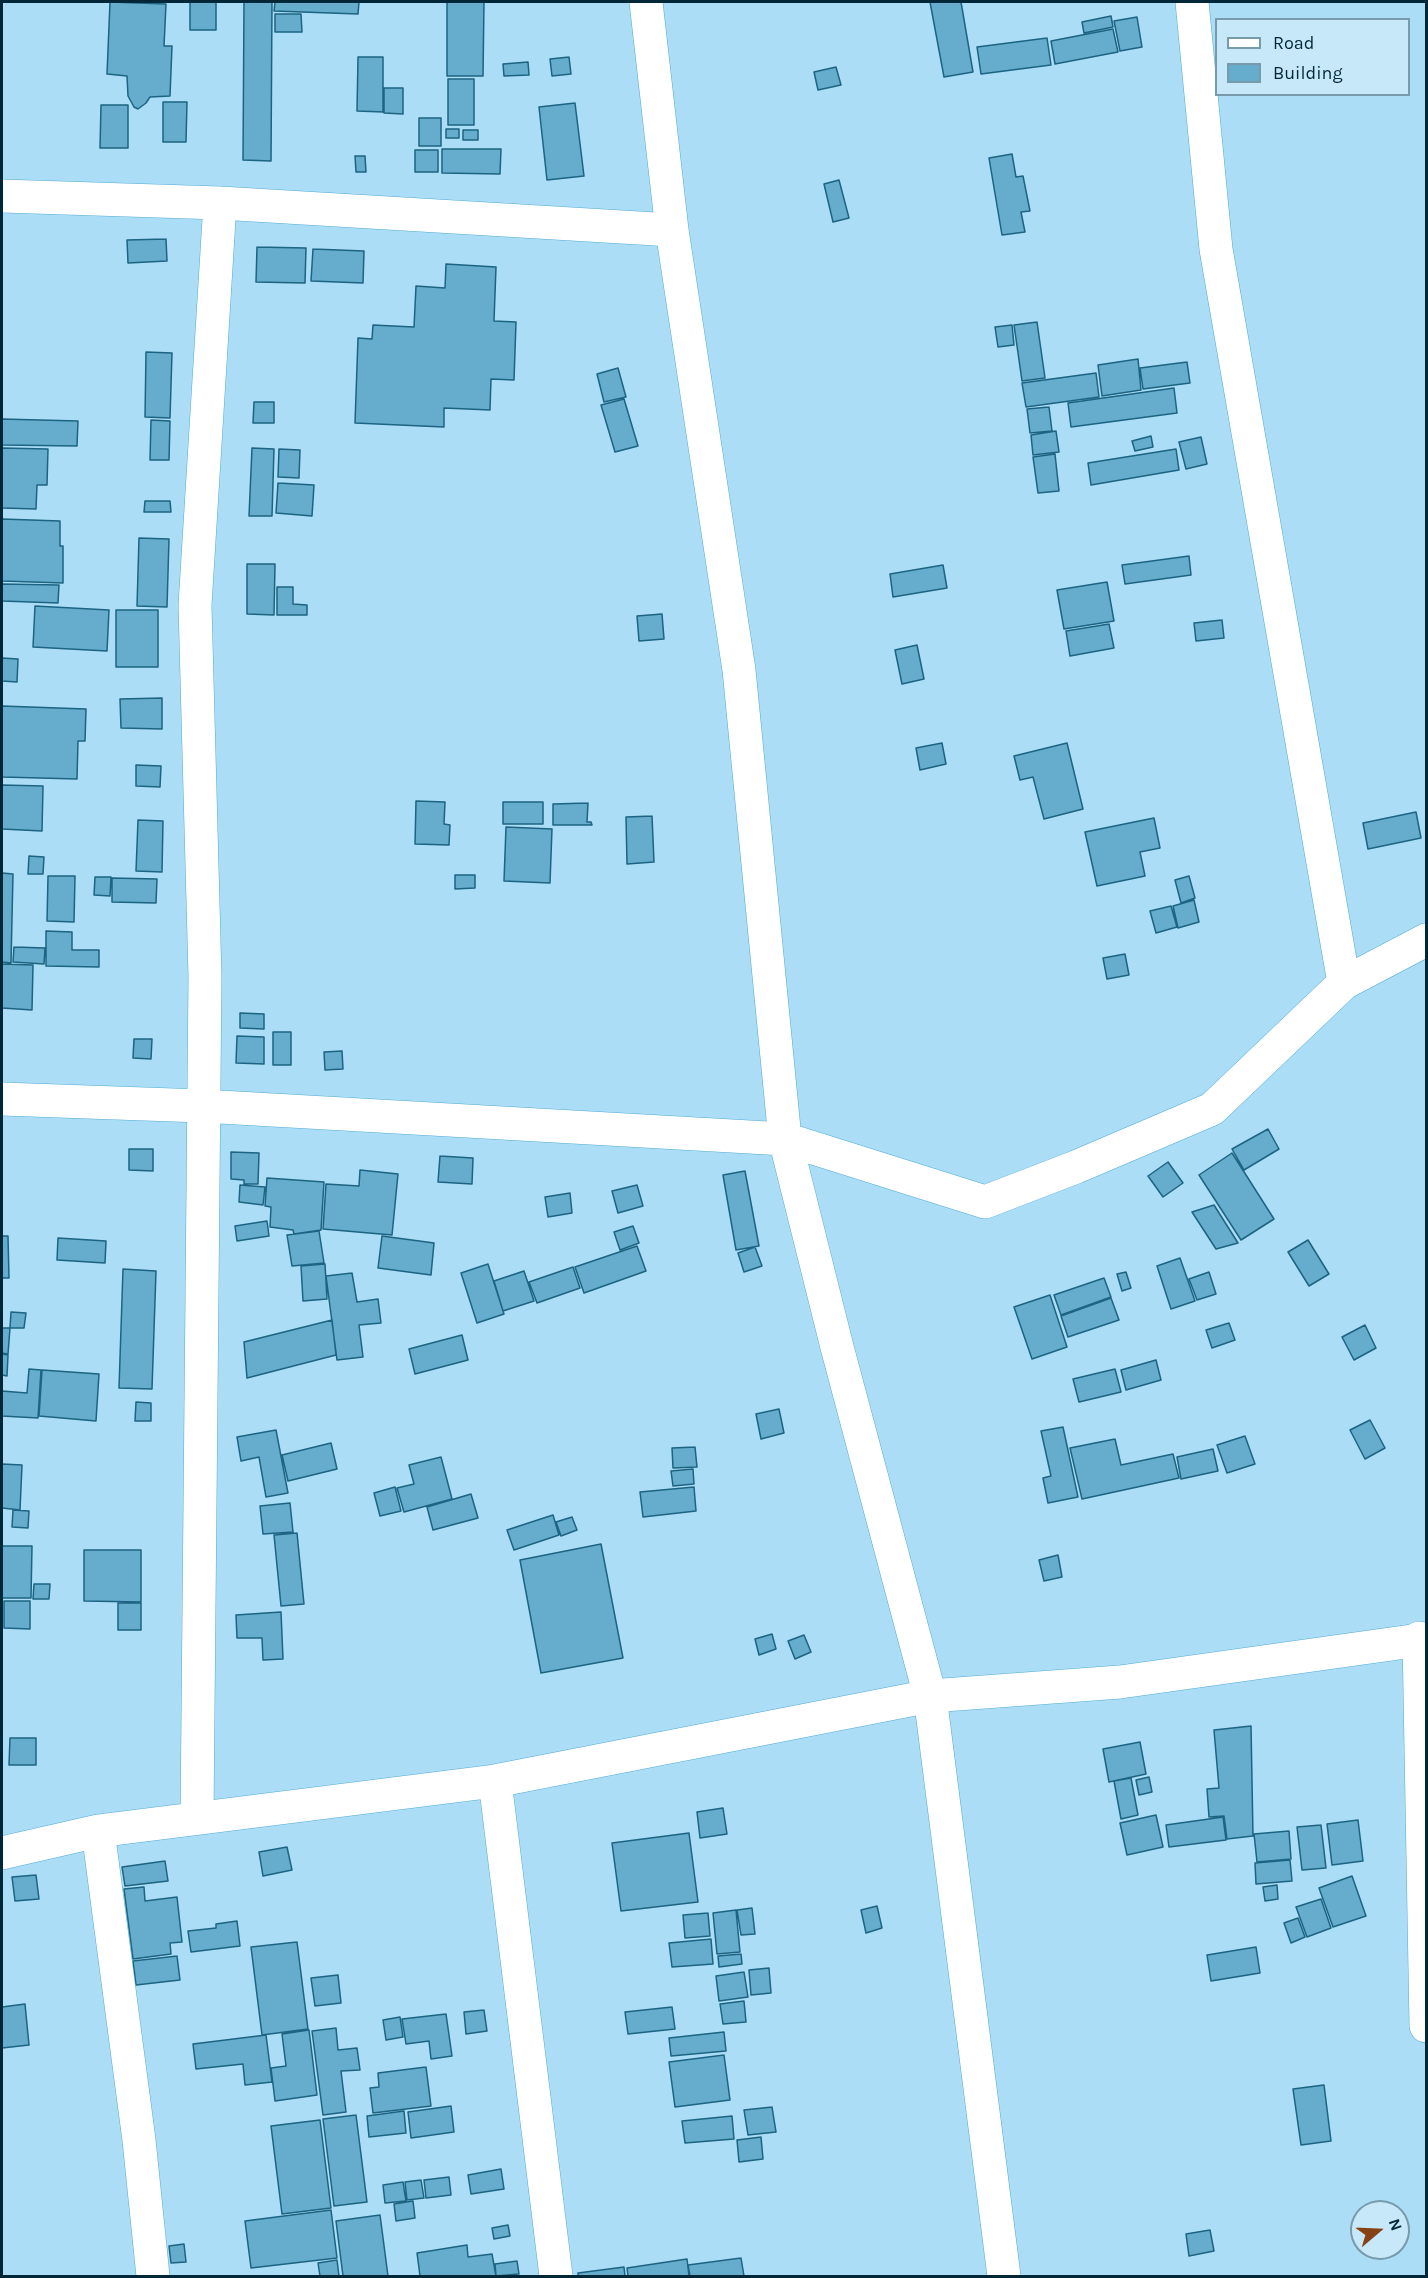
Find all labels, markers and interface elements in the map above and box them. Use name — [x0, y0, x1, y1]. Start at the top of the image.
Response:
legend — [1215, 18, 1410, 96]
text: Road — [1273, 32, 1314, 54]
text: Building — [1273, 62, 1343, 84]
north arrow — [1350, 2200, 1410, 2260]
text: N — [1385, 2216, 1406, 2233]

